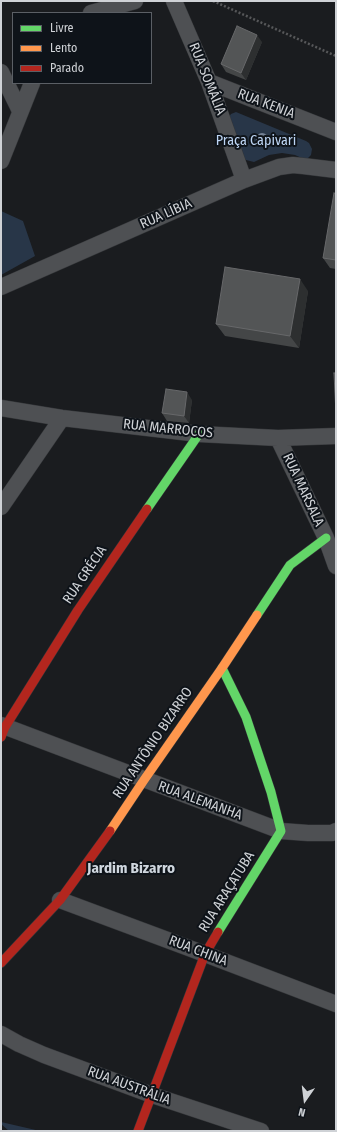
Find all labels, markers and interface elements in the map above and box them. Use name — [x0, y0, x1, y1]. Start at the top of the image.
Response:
legend — [12, 12, 152, 84]
text: Livre — [50, 21, 73, 35]
street label: RUA SOMÁLIA — [185, 40, 229, 118]
text: Lento — [50, 41, 77, 55]
text: Parado — [50, 61, 84, 75]
street label: RUA KENIA — [235, 85, 297, 123]
park label: Praça Capivari — [216, 133, 296, 149]
street label: RUA LÍBIA — [138, 195, 194, 233]
street label: RUA MARROCOS — [122, 416, 214, 442]
street label: RUA MARSALA — [279, 451, 327, 529]
street label: RUA GRÉCIA — [59, 543, 111, 607]
street label: RUA ANTÔNIO BIZARRO — [110, 684, 196, 802]
street label: RUA ALEMANHA — [156, 778, 244, 824]
street label: RUA ARAÇATUBA — [196, 849, 258, 935]
district label: Jardim Bizarro — [87, 860, 175, 878]
street label: RUA CHINA — [166, 932, 230, 970]
street label: RUA AUSTRÁLIA — [85, 1063, 173, 1109]
north arrow — [285, 1080, 325, 1120]
text: N — [297, 1105, 307, 1119]

